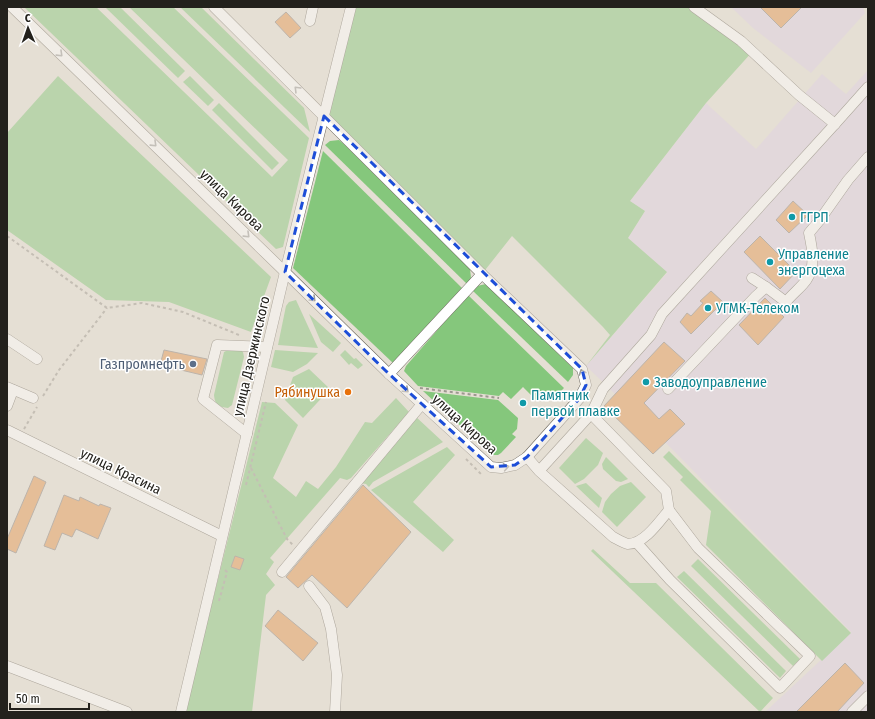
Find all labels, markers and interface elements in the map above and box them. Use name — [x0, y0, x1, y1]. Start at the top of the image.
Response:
north arrow — [8, 8, 48, 48]
text: С — [25, 12, 31, 25]
one-way arrow — [55, 49, 63, 57]
one-way arrow — [294, 86, 302, 94]
one-way arrow — [149, 139, 157, 147]
street label: улица Кирова — [196, 166, 267, 235]
place label: ГГРП — [800, 209, 829, 226]
marker: ГГРП — [787, 212, 797, 222]
one-way arrow — [242, 230, 250, 238]
place label: Управление энергоцеха — [777, 246, 849, 279]
marker: Управление энергоцеха — [765, 257, 775, 267]
street label: улица Дзержинского — [229, 294, 274, 418]
one-way arrow — [308, 294, 316, 302]
place label: УГМК-Телеком — [715, 300, 799, 317]
marker: УГМК-Телеком — [703, 303, 713, 313]
place label: Газпромнефть — [100, 356, 186, 373]
marker: Газпромнефть — [188, 359, 198, 369]
one-way arrow — [578, 369, 587, 376]
place label: Заводоуправление — [654, 374, 767, 391]
marker: Заводоуправление — [641, 377, 651, 387]
place label: Рябинушка — [275, 384, 340, 401]
one-way arrow — [401, 385, 409, 393]
marker: Рябинушка — [343, 387, 353, 397]
place label: Памятник первой плавке — [531, 387, 620, 420]
street label: улица Кирова — [429, 391, 501, 458]
marker: Памятник первой плавке — [518, 398, 528, 408]
street label: улица Красина — [78, 445, 164, 498]
one-way arrow — [503, 463, 509, 471]
scale bar — [10, 685, 89, 711]
text: 50 m — [16, 692, 40, 706]

